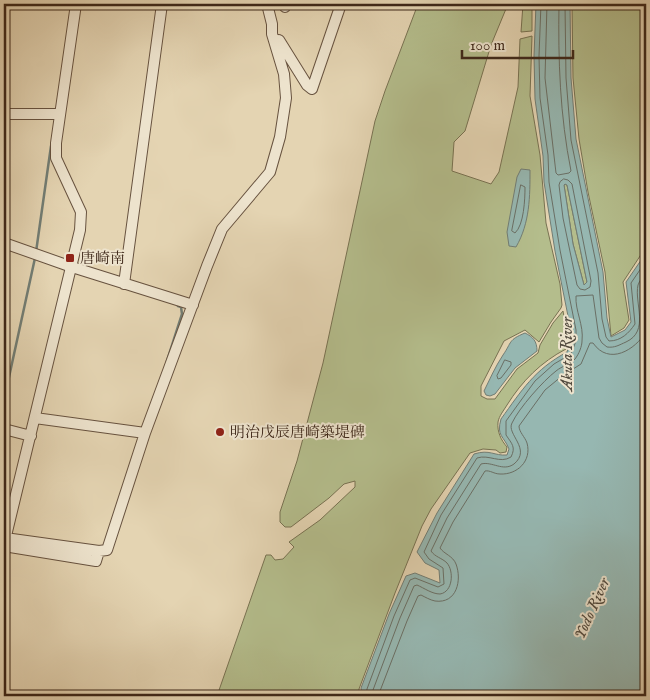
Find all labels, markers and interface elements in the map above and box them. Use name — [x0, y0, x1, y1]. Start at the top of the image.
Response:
scale bar — [462, 28, 574, 60]
text: 100 m — [470, 36, 506, 55]
place label: 唐崎南 — [80, 249, 125, 268]
marker: 唐崎南 — [64, 252, 76, 264]
water label: Akuta River — [558, 315, 578, 393]
place label: 明治戊辰唐崎築堤碑 — [230, 423, 365, 442]
marker: 明治戊辰唐崎築堤碑 — [214, 426, 226, 438]
water label: Yodo River — [570, 574, 616, 643]

